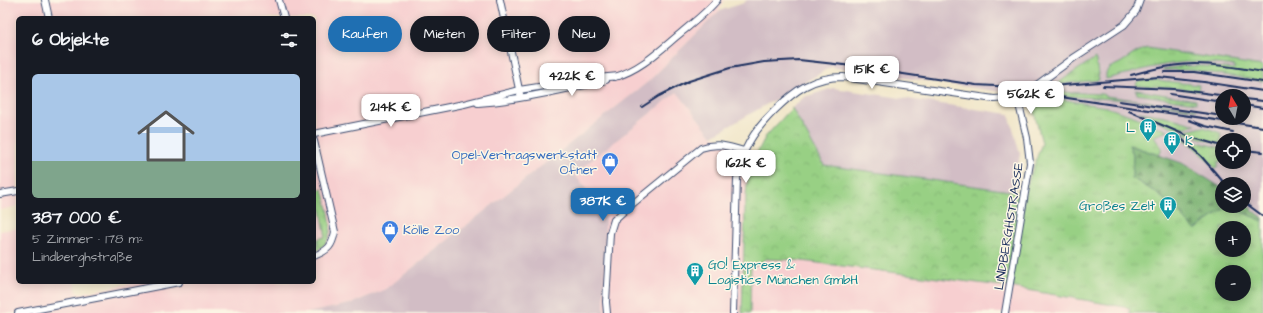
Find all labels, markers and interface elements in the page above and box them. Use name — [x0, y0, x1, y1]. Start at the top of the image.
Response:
chip: Kaufen — [328, 16, 402, 52]
chip: Mieten — [410, 16, 479, 52]
chip: Filter — [487, 16, 550, 52]
chip: Neu — [558, 16, 610, 52]
text: 6 Objekte — [32, 28, 109, 52]
icon: filters — [278, 29, 300, 51]
pin: 151K € — [839, 56, 905, 90]
text: 151K € — [854, 60, 890, 78]
pin: 422K € — [539, 63, 605, 97]
text: 422K € — [548, 67, 596, 85]
pin: 562K € — [998, 81, 1064, 115]
text: 562K € — [1007, 85, 1055, 103]
north arrow — [1215, 89, 1251, 125]
map controls — [1215, 89, 1251, 301]
pin: 214K € — [358, 94, 424, 128]
text: 214K € — [370, 98, 412, 116]
icon: home — [130, 100, 202, 172]
building icon: L — [1138, 117, 1158, 142]
place label: L — [1126, 119, 1135, 137]
building icon: K — [1162, 130, 1182, 155]
place label: K — [1185, 132, 1193, 150]
button: locate — [1215, 133, 1251, 169]
place label: Opel-Vertragswerkstatt Ofner — [452, 146, 598, 179]
pin: 162K € — [713, 150, 779, 184]
shop icon: Opel-Vertragswerkstatt Ofner — [600, 151, 620, 176]
text: 162K € — [726, 154, 766, 172]
street label: LINDBERGHSTRASSE — [990, 161, 1028, 291]
button: layers — [1215, 177, 1251, 213]
pin: 387K € — [570, 188, 636, 222]
text: 387K € — [580, 192, 626, 210]
building icon: Großes Zelt — [1158, 195, 1178, 220]
place label: Großes Zelt — [1079, 197, 1156, 215]
text: 387 000 € — [32, 206, 121, 230]
shop icon: Kölle Zoo — [380, 219, 400, 244]
place label: Kölle Zoo — [403, 221, 460, 239]
button: + — [1215, 221, 1251, 257]
text: 5 Zimmer · 178 m² — [32, 230, 144, 248]
text: Lindberghstraße — [32, 248, 133, 266]
place label: GO! Express & Logistics München GmbH — [708, 256, 858, 290]
building icon: GO! Express & Logistics München GmbH — [685, 261, 705, 286]
button: − — [1215, 265, 1251, 301]

